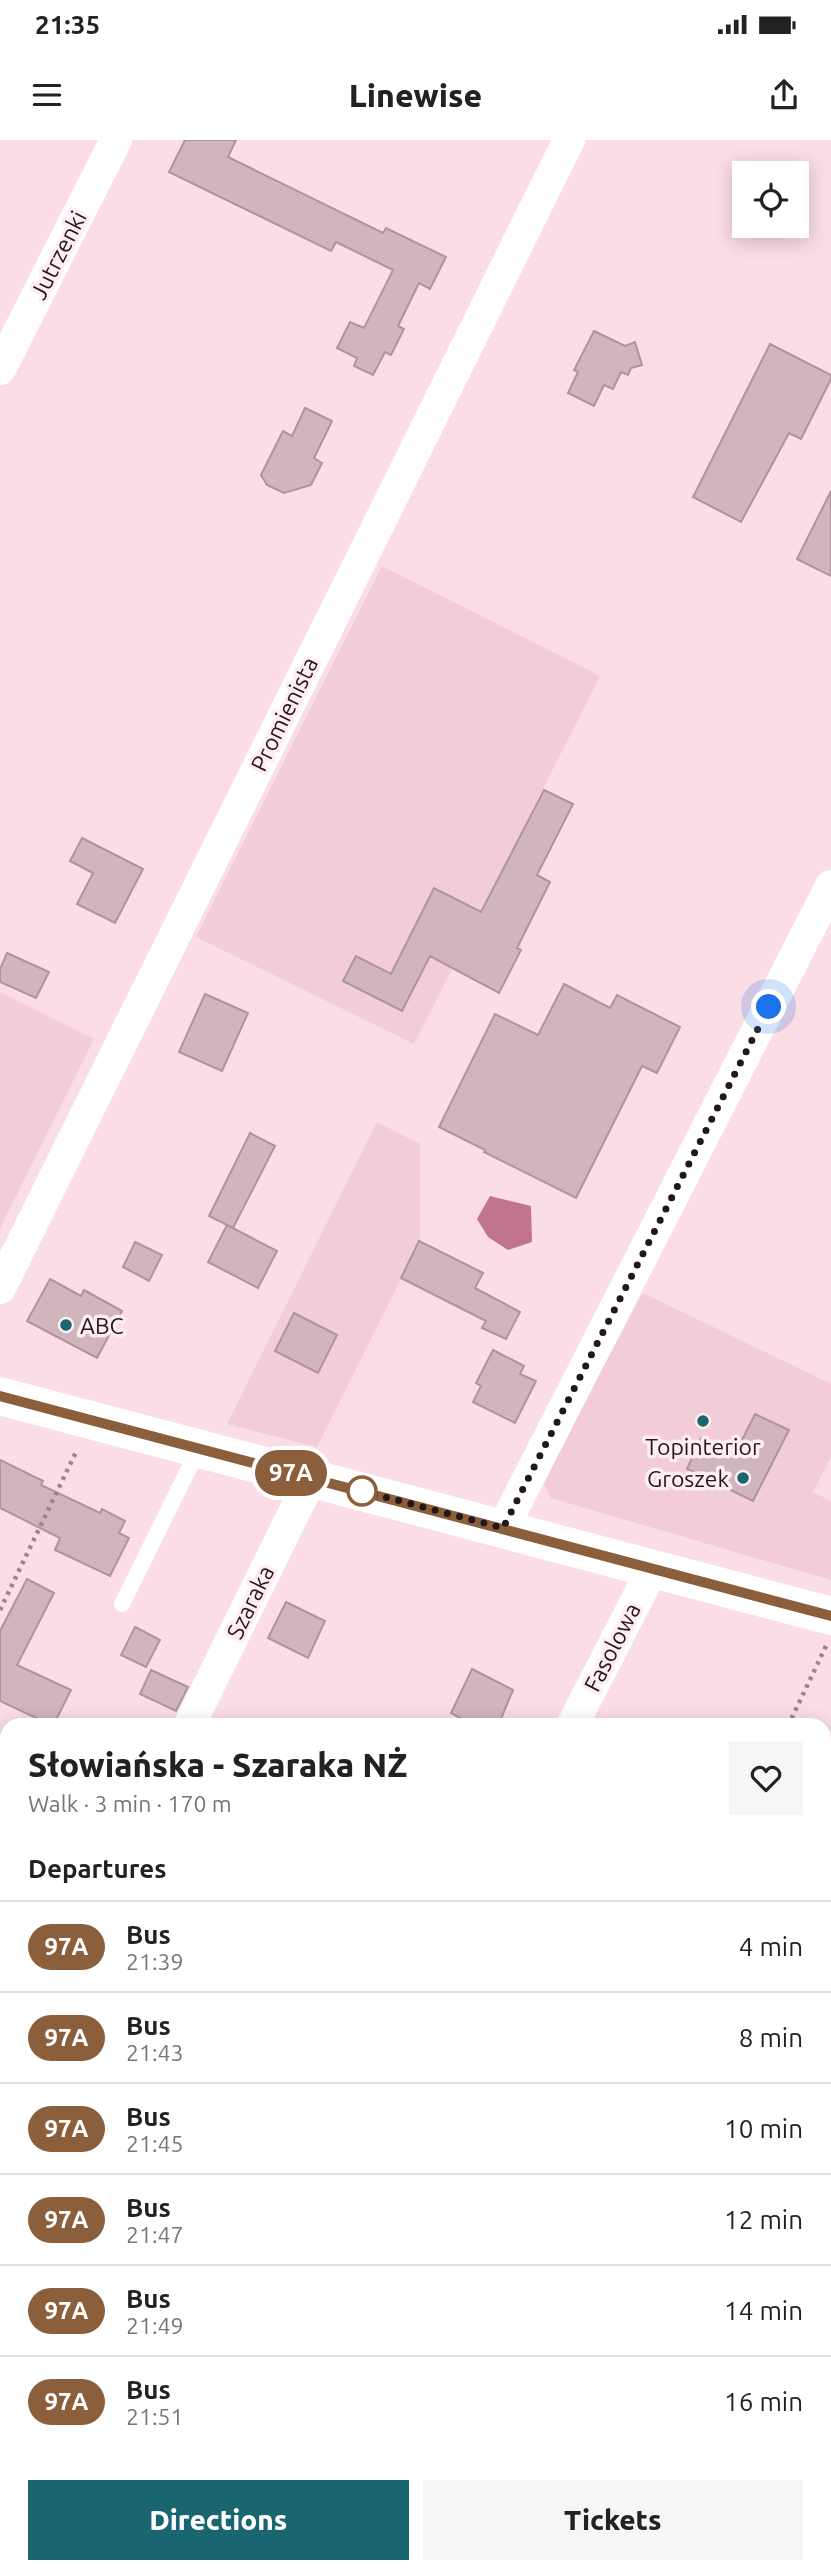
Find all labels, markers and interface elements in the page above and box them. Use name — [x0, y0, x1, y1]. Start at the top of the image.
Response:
text: 21:35 — [35, 10, 100, 39]
icon: menu — [28, 76, 66, 114]
icon: share — [765, 76, 803, 114]
text: Linewise — [349, 77, 482, 113]
map controls — [732, 161, 809, 238]
button: locate — [732, 161, 809, 238]
street label: Jutrzenki — [25, 207, 91, 303]
street label: Promienista — [246, 653, 322, 775]
your location — [751, 989, 786, 1024]
place label: ABC — [80, 1313, 124, 1338]
marker: ABC — [58, 1317, 74, 1333]
marker: Topinterior — [695, 1413, 711, 1429]
place label: Topinterior — [645, 1434, 761, 1459]
line badge: 97A — [251, 1450, 331, 1496]
text: 97A — [269, 1459, 313, 1486]
place label: Groszek — [647, 1466, 729, 1491]
marker: Groszek — [735, 1470, 751, 1486]
unlabelled marker — [347, 1476, 377, 1506]
street label: Szaraka — [222, 1561, 278, 1643]
street label: Fasolowa — [579, 1599, 645, 1695]
button: heart — [729, 1741, 803, 1815]
text: Słowiańska - Szaraka NŻ — [28, 1746, 407, 1783]
text: Walk · 3 min · 170 m — [28, 1791, 232, 1816]
text: Departures — [28, 1854, 166, 1883]
text: Bus — [126, 1920, 171, 1949]
text: 4 min — [739, 1932, 803, 1961]
text: 97A — [45, 1933, 88, 1960]
text: 21:39 — [126, 1949, 184, 1974]
text: Bus — [126, 2011, 171, 2040]
text: 8 min — [739, 2023, 803, 2052]
text: 97A — [45, 2024, 88, 2051]
text: 21:43 — [126, 2040, 184, 2065]
text: Bus — [126, 2102, 171, 2131]
text: 10 min — [724, 2114, 803, 2143]
text: 97A — [45, 2115, 88, 2142]
text: 21:45 — [126, 2131, 184, 2156]
text: Bus — [126, 2193, 171, 2222]
text: 12 min — [724, 2205, 803, 2234]
text: 97A — [45, 2206, 88, 2233]
text: 21:47 — [126, 2222, 184, 2247]
text: Bus — [126, 2284, 171, 2313]
text: 14 min — [724, 2296, 803, 2325]
text: 97A — [45, 2297, 88, 2324]
text: 21:49 — [126, 2313, 184, 2338]
text: Bus — [126, 2375, 171, 2404]
text: 16 min — [724, 2387, 803, 2416]
text: 97A — [45, 2388, 88, 2415]
text: 21:51 — [126, 2404, 184, 2429]
button: Directions — [28, 2480, 409, 2560]
button: Tickets — [423, 2480, 803, 2560]

